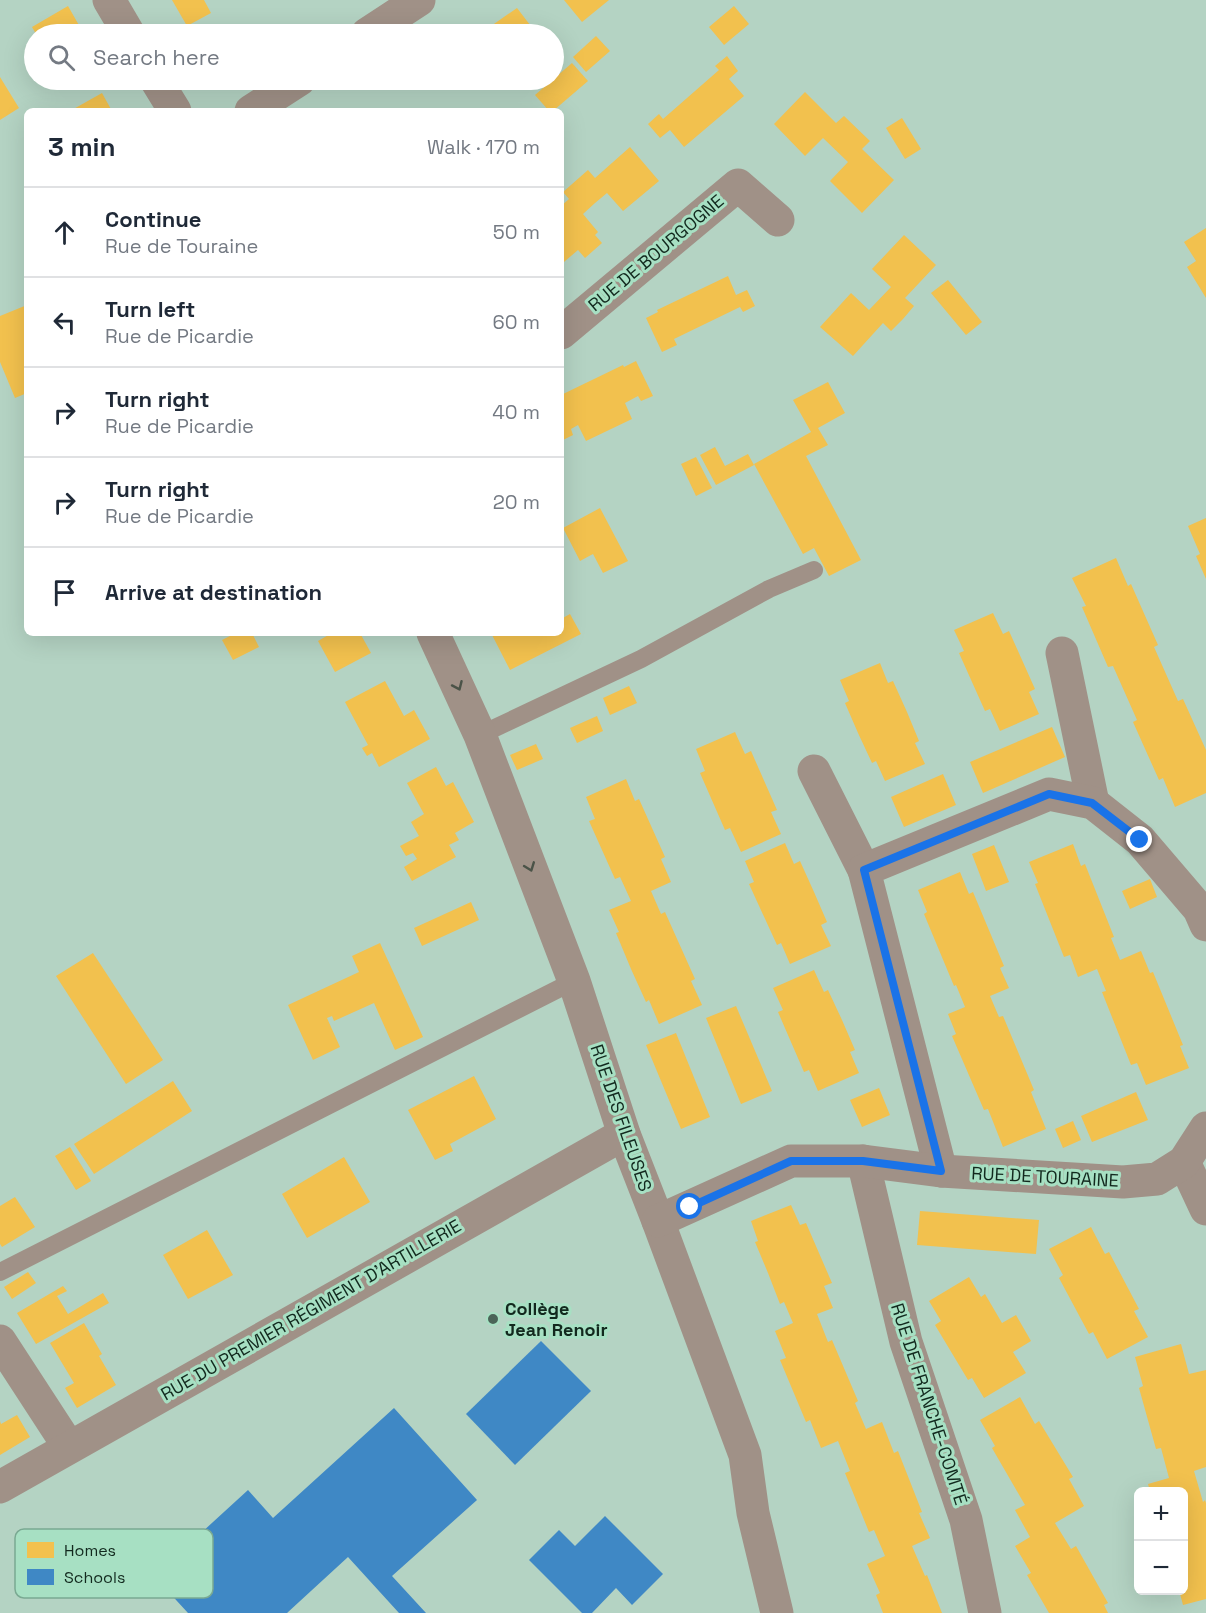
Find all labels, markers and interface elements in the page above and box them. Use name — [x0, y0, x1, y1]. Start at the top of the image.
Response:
search box — [24, 24, 564, 90]
icon: search — [45, 41, 78, 74]
text: Search here — [93, 43, 220, 71]
text: 3 min — [48, 130, 116, 164]
text: Walk · 170 m — [427, 134, 540, 160]
street label: RUE DE BOURGOGNE — [583, 189, 728, 316]
text: Continue — [105, 205, 201, 233]
icon: ahead — [48, 216, 81, 249]
text: 50 m — [493, 219, 540, 245]
text: Rue de Touraine — [105, 233, 258, 259]
text: Turn left — [105, 295, 195, 323]
icon: left — [48, 306, 81, 339]
text: 60 m — [493, 309, 540, 335]
text: Rue de Picardie — [105, 323, 254, 349]
text: Turn right — [105, 385, 210, 413]
icon: right — [48, 396, 81, 429]
text: 40 m — [492, 399, 540, 425]
text: Rue de Picardie — [105, 413, 254, 439]
text: Turn right — [105, 475, 210, 503]
icon: right — [48, 486, 81, 519]
text: 20 m — [493, 489, 540, 515]
text: Rue de Picardie — [105, 503, 254, 529]
icon: arrive — [48, 576, 81, 609]
text: Arrive at destination — [105, 578, 322, 606]
one-way arrow — [450, 680, 462, 691]
route end — [1126, 826, 1152, 852]
one-way arrow — [523, 861, 535, 872]
street label: RUE DES FILEUSES — [586, 1041, 657, 1194]
street label: RUE DE TOURAINE — [971, 1161, 1119, 1192]
route start — [676, 1193, 702, 1219]
street label: RUE DU PREMIER RÉGIMENT D'ARTILLERIE — [156, 1214, 465, 1405]
place label: Collège Jean Renoir — [505, 1297, 608, 1341]
street label: RUE DE FRANCHE-COMTÉ — [886, 1300, 973, 1508]
marker: Collège Jean Renoir — [486, 1312, 500, 1326]
map controls — [1134, 1487, 1188, 1595]
button: + — [1134, 1487, 1188, 1541]
legend — [15, 1529, 213, 1598]
text: Homes — [64, 1540, 116, 1561]
button: − — [1134, 1541, 1188, 1595]
text: Schools — [64, 1567, 125, 1588]

